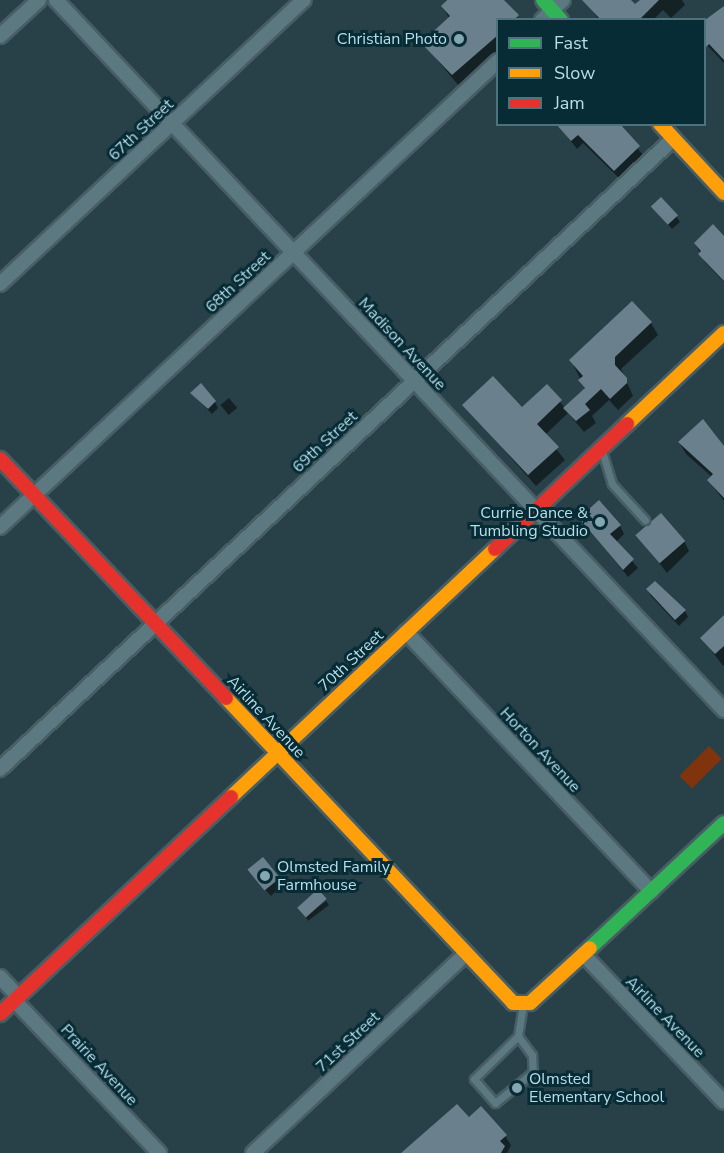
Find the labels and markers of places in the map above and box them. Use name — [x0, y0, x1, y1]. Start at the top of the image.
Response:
place label: Christian Photo — [337, 29, 447, 49]
marker: Christian Photo — [452, 32, 466, 46]
place label: Currie Dance & Tumbling Studio — [470, 503, 588, 541]
marker: Currie Dance & Tumbling Studio — [593, 515, 607, 529]
place label: Olmsted Family Farmhouse — [277, 857, 390, 895]
marker: Olmsted Family Farmhouse — [258, 869, 272, 883]
place label: Olmsted Elementary School — [529, 1069, 664, 1107]
marker: Olmsted Elementary School — [510, 1081, 524, 1095]

